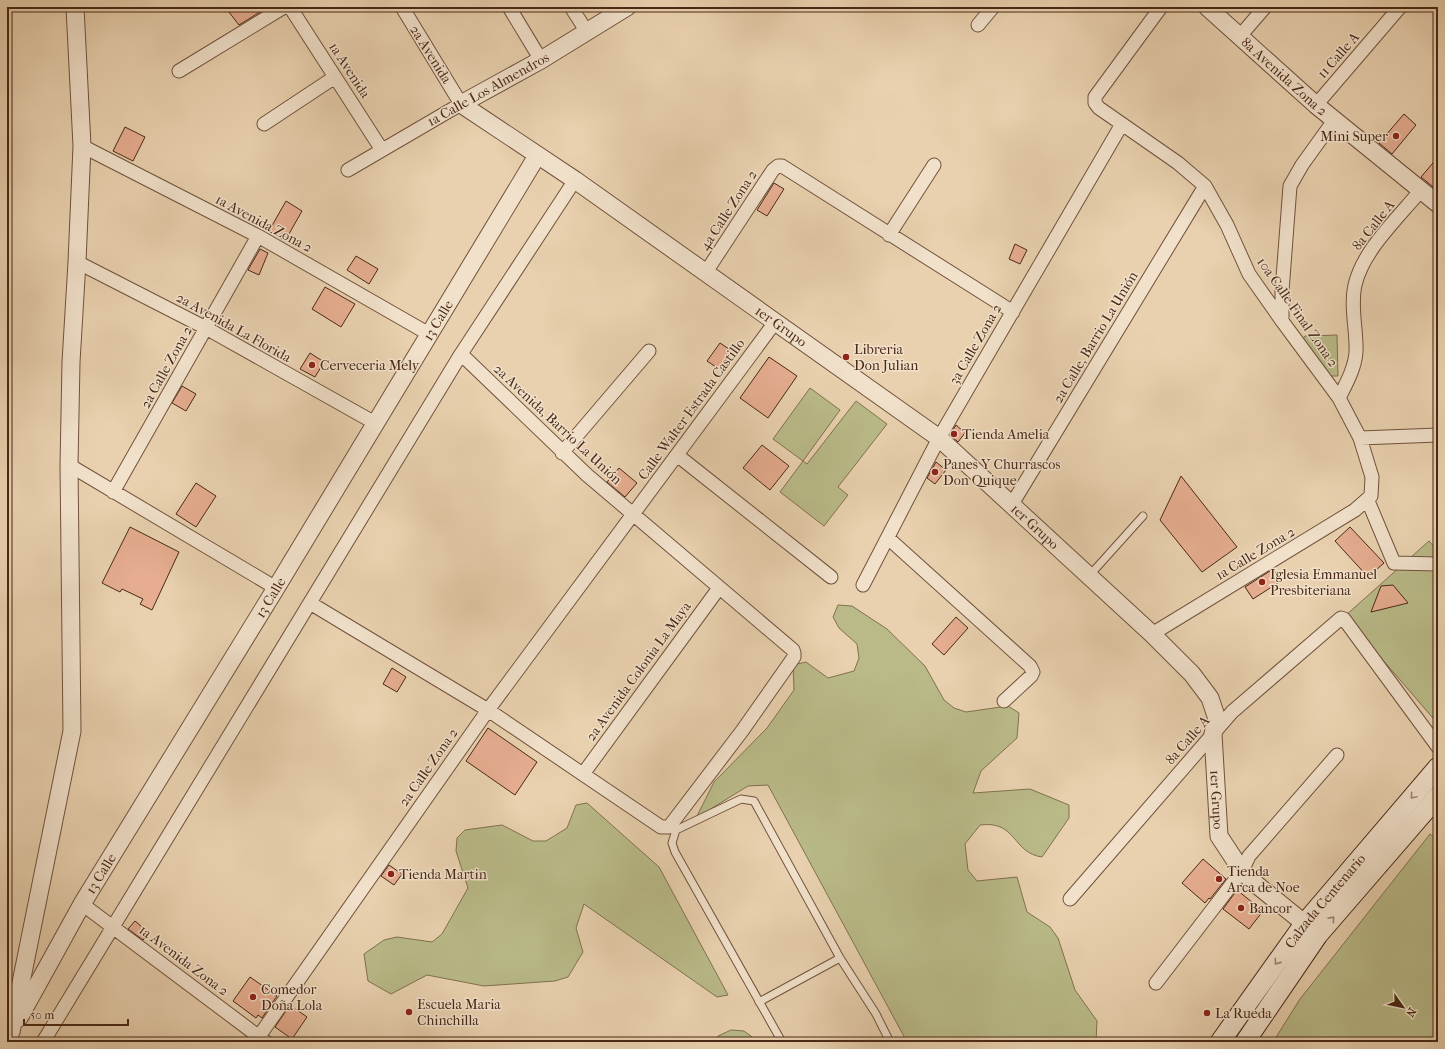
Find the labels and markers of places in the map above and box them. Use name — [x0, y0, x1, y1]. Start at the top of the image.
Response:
place label: Mini Super — [1320, 128, 1388, 145]
marker: Mini Super — [1391, 131, 1401, 141]
place label: Libreria Don Julian — [854, 341, 918, 374]
marker: Libreria Don Julian — [841, 352, 851, 362]
place label: Cerveceria Mely — [320, 357, 420, 374]
marker: Cerveceria Mely — [307, 360, 317, 370]
place label: Tienda Amelia — [962, 426, 1050, 443]
marker: Tienda Amelia — [949, 429, 959, 439]
place label: Panes Y Churrascos Don Quique — [943, 456, 1061, 489]
marker: Panes Y Churrascos Don Quique — [930, 467, 940, 477]
place label: Iglesia Emmanuel Presbiteriana — [1270, 566, 1377, 599]
marker: Iglesia Emmanuel Presbiteriana — [1257, 577, 1267, 587]
place label: Tienda Arca de Noe — [1226, 863, 1300, 896]
place label: Tienda Martin — [399, 866, 487, 883]
marker: Tienda Martin — [386, 869, 396, 879]
marker: Tienda Arca de Noe — [1214, 874, 1224, 884]
place label: Bancor — [1249, 900, 1292, 917]
marker: Bancor — [1236, 903, 1246, 913]
place label: Comedor Doña Lola — [261, 981, 323, 1014]
marker: Comedor Doña Lola — [248, 992, 258, 1002]
place label: Escuela Maria Chinchilla — [417, 996, 501, 1029]
place label: La Rueda — [1215, 1005, 1272, 1022]
marker: Escuela Maria Chinchilla — [404, 1007, 414, 1017]
marker: La Rueda — [1202, 1008, 1212, 1018]

